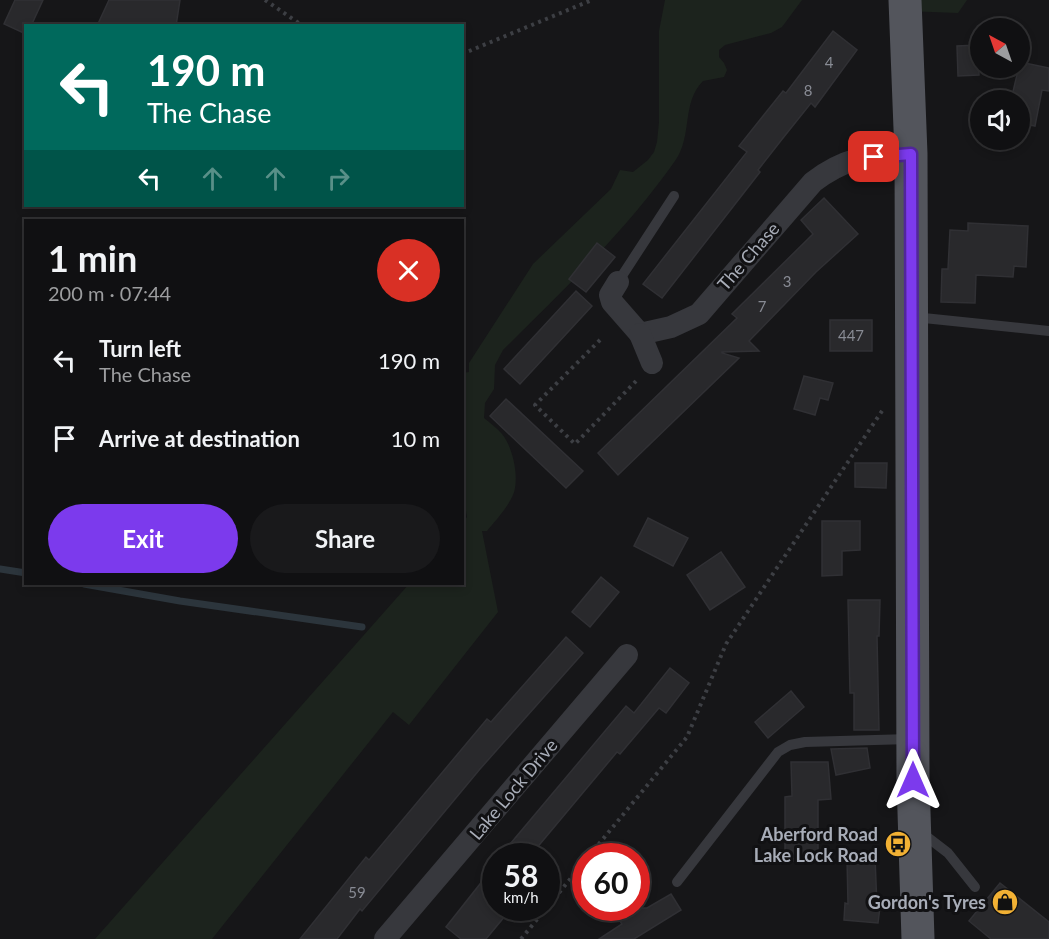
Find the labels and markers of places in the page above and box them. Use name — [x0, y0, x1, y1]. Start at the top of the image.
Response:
pin — [848, 131, 899, 182]
place label: Aberford Road Lake Lock Road — [754, 823, 878, 866]
bus stop icon: Aberford Road Lake Lock Road — [883, 829, 913, 859]
shop icon: Gordon's Tyres — [990, 887, 1020, 917]
place label: Gordon's Tyres — [868, 891, 986, 913]

